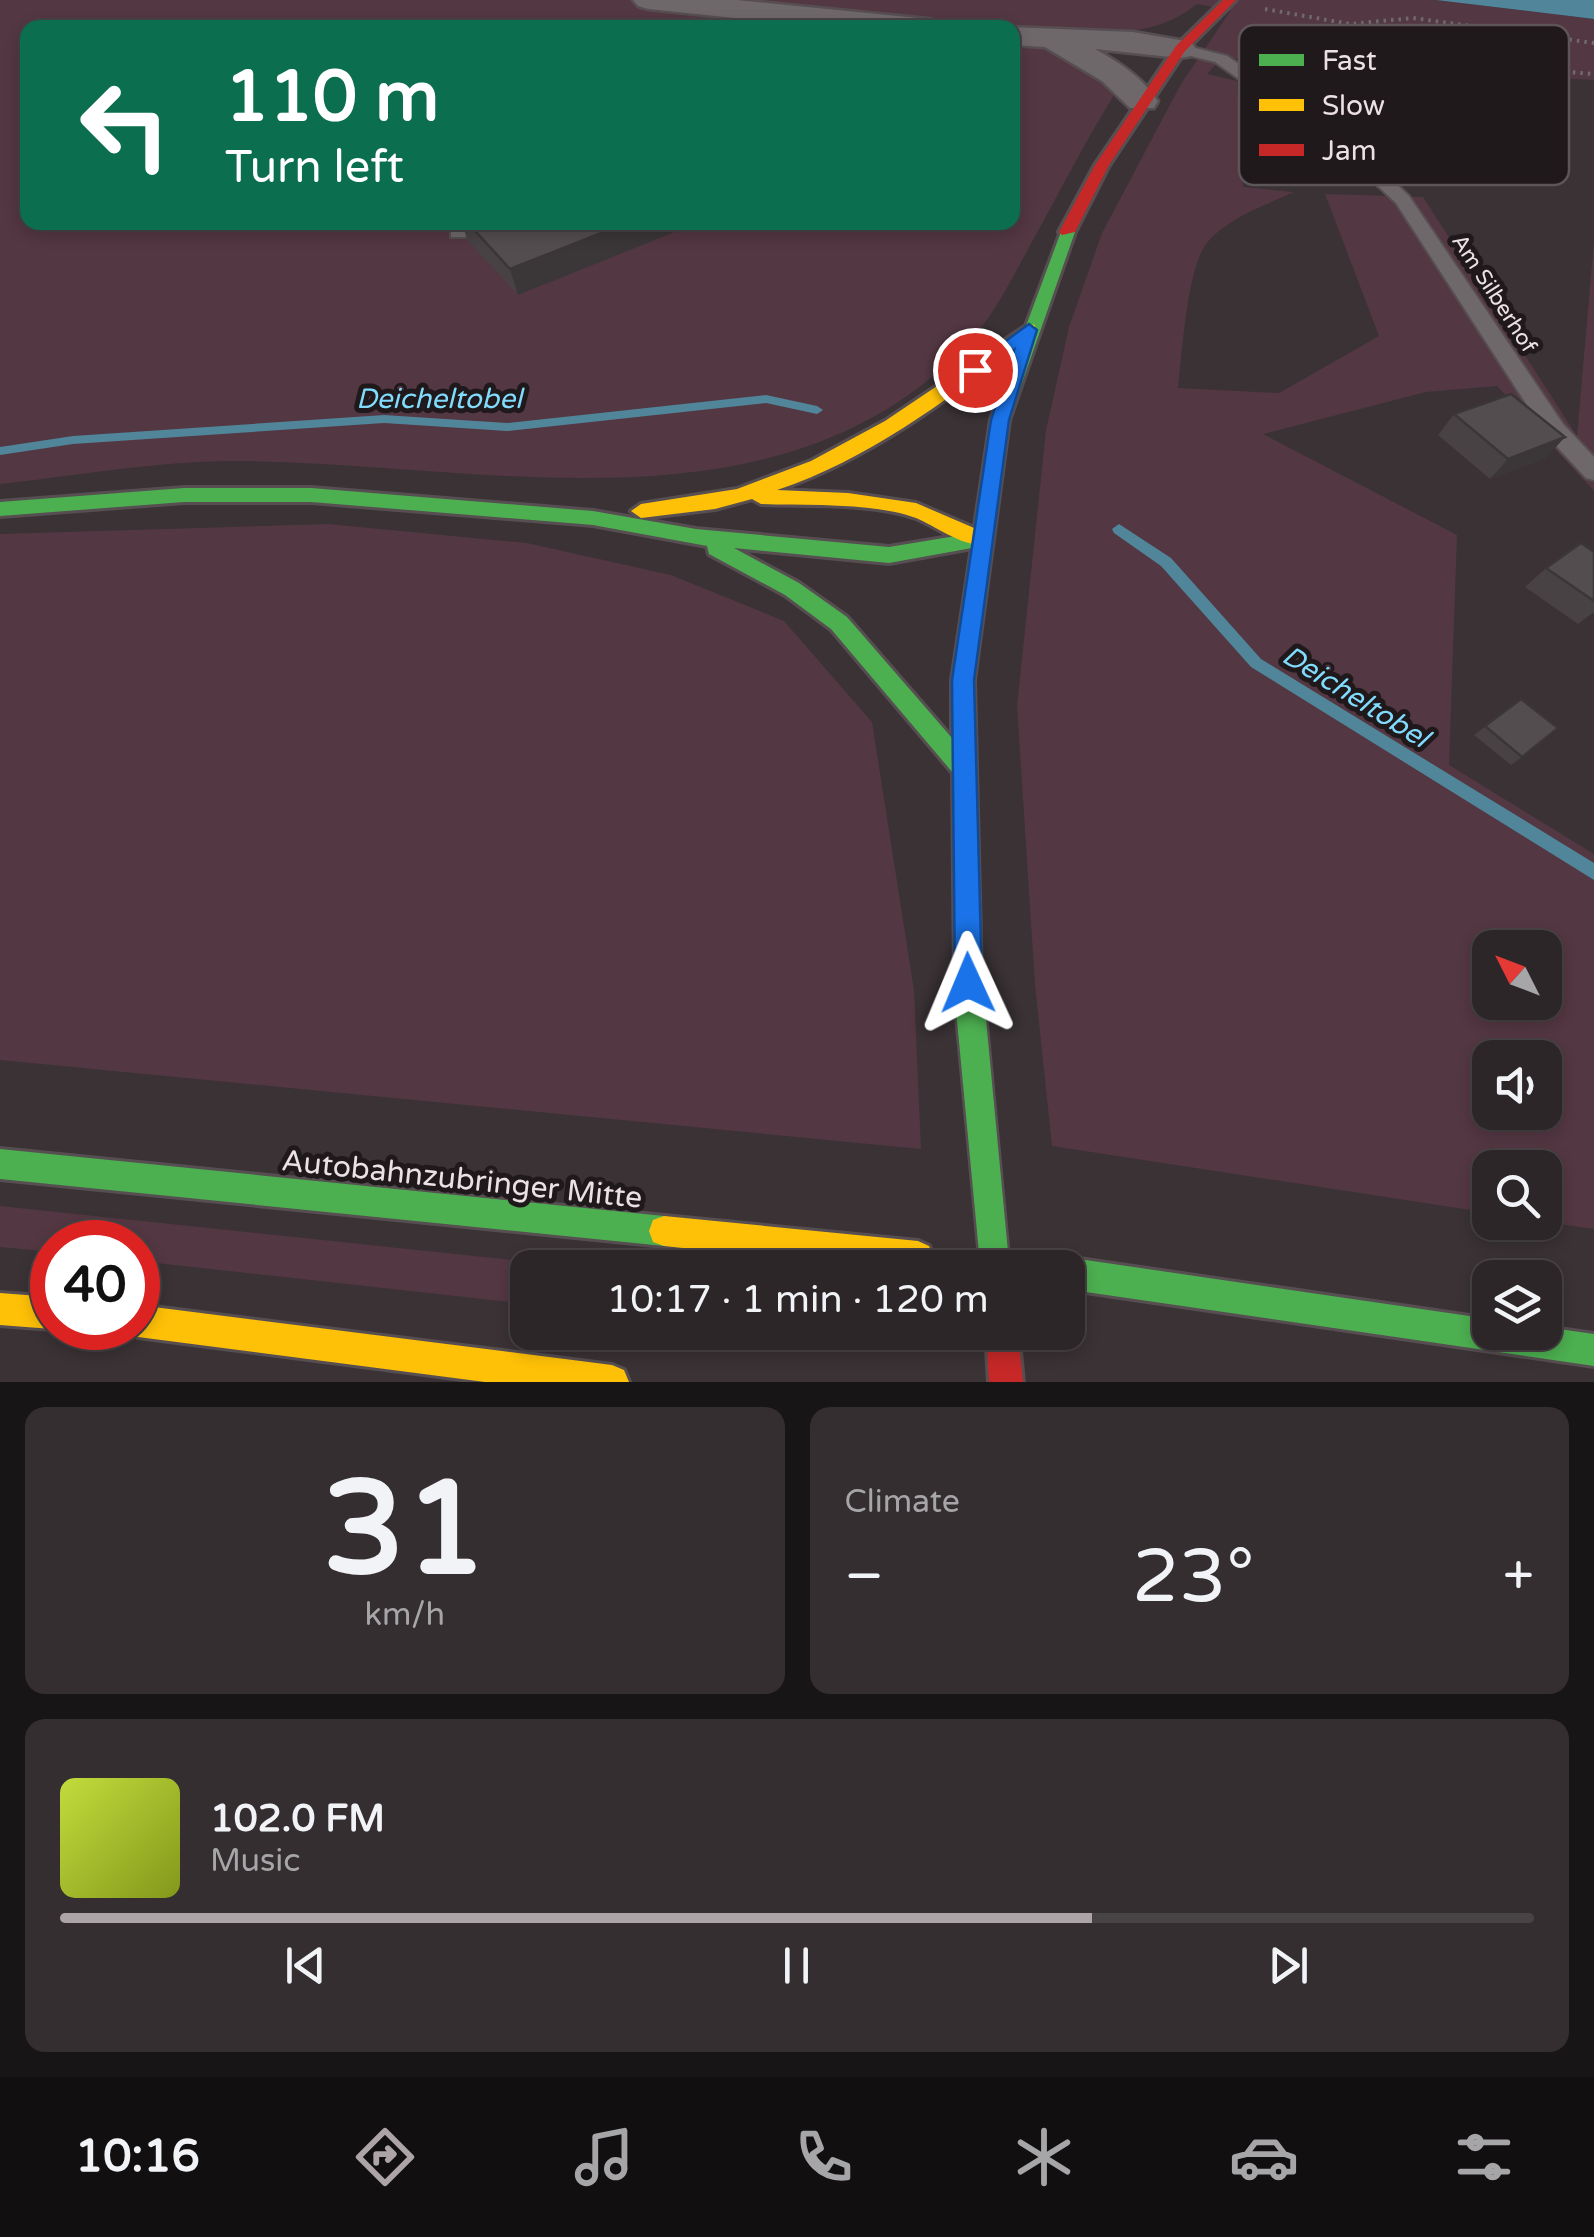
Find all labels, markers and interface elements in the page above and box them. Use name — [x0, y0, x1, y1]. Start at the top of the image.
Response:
legend — [1239, 25, 1569, 185]
text: Fast — [1322, 44, 1377, 78]
text: 110 m — [225, 56, 439, 140]
icon: left — [60, 60, 190, 190]
text: Slow — [1322, 89, 1385, 123]
text: Jam — [1322, 134, 1377, 168]
text: Turn left — [225, 141, 404, 195]
street label: Am Silberhof — [1446, 229, 1543, 358]
pin — [933, 328, 1018, 413]
icon: arrive — [948, 343, 1003, 398]
water label: Deicheltobel — [356, 382, 525, 416]
water label: Deicheltobel — [1276, 638, 1437, 757]
north arrow — [1472, 930, 1562, 1020]
map controls — [1472, 930, 1562, 1350]
position arrow — [916, 931, 1020, 1035]
button: sound — [1472, 1040, 1562, 1130]
street label: Autobahnzubringer Mitte — [280, 1142, 644, 1217]
button: search — [1472, 1150, 1562, 1240]
speed limit sign: 40 — [30, 1220, 160, 1350]
button: layers — [1472, 1260, 1562, 1350]
text: 10:17 · 1 min · 120 m — [606, 1277, 989, 1323]
text: 31 — [323, 1453, 486, 1609]
text: Climate — [845, 1483, 960, 1521]
text: 23° — [1132, 1532, 1255, 1622]
text: − — [845, 1544, 884, 1610]
text: + — [1503, 1544, 1534, 1610]
text: km/h — [365, 1596, 445, 1634]
text: 102.0 FM — [210, 1796, 385, 1842]
text: Music — [210, 1842, 300, 1880]
icon: previous — [278, 1938, 333, 1993]
icon: pause — [769, 1938, 824, 1993]
icon: next — [1261, 1938, 1316, 1993]
icon: directions — [350, 2122, 420, 2192]
icon: music — [569, 2122, 639, 2192]
icon: phone — [789, 2122, 859, 2192]
icon: climate — [1009, 2122, 1079, 2192]
icon: car — [1229, 2122, 1299, 2192]
icon: filters — [1449, 2122, 1519, 2192]
text: 10:16 — [75, 2130, 200, 2184]

